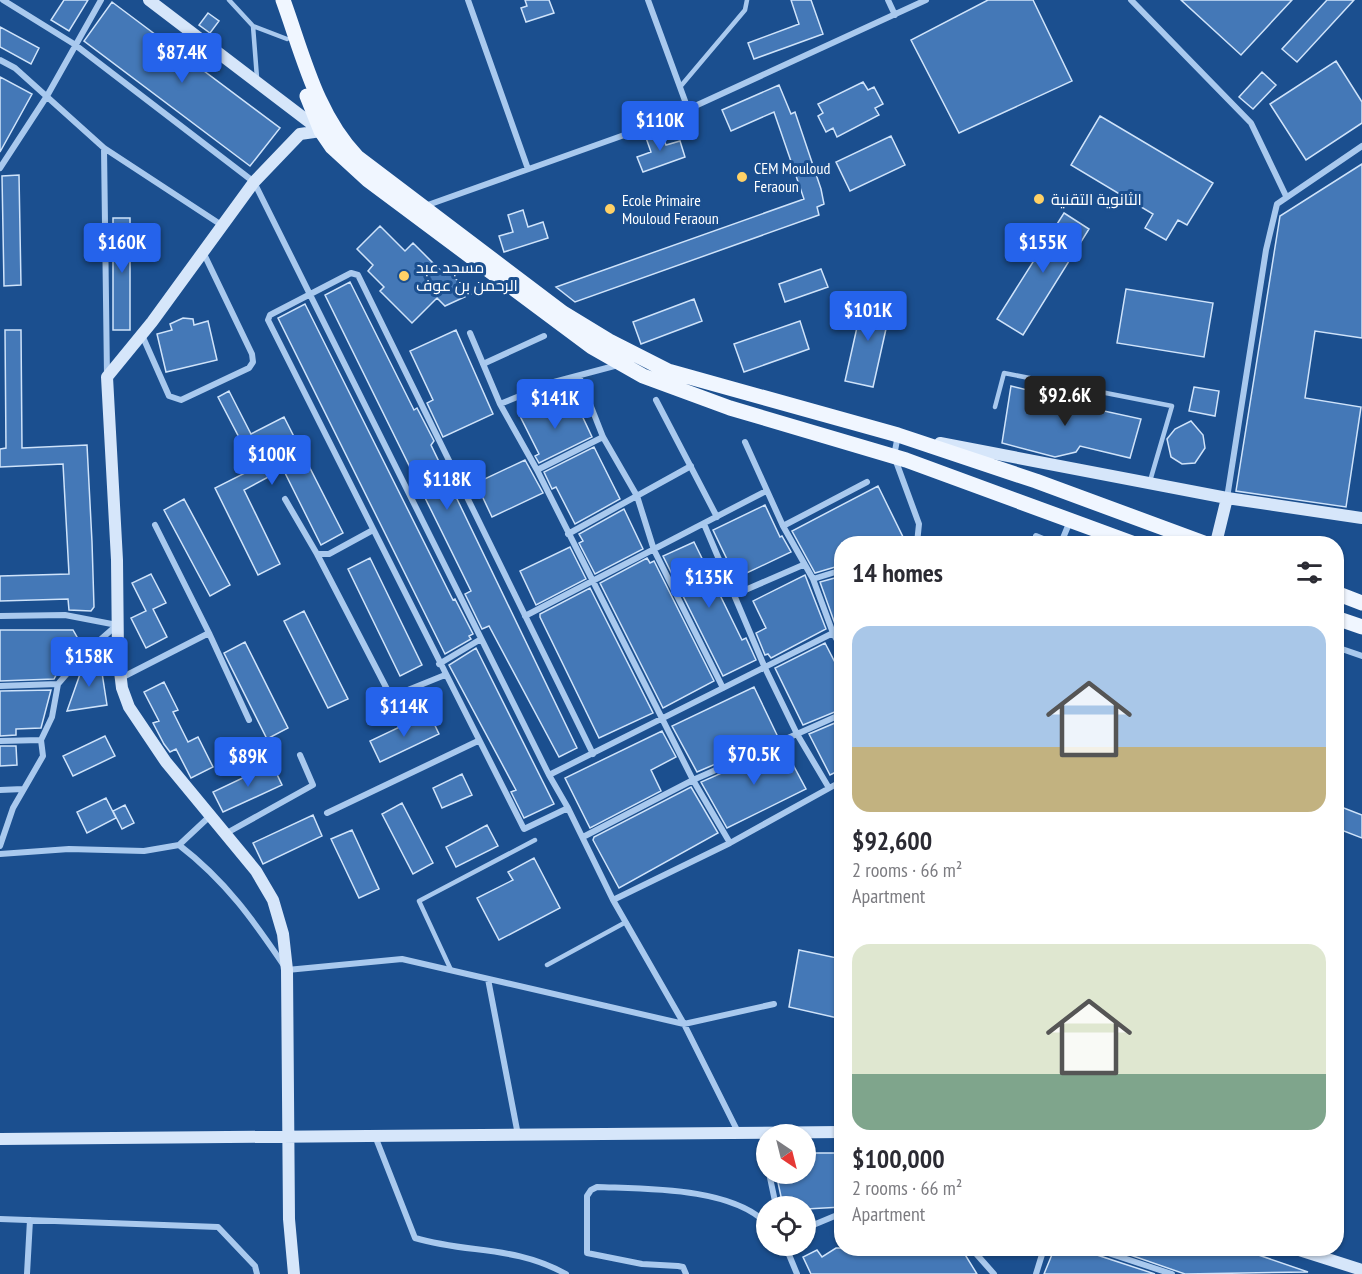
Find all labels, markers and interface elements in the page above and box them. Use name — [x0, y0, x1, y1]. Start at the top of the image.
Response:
pin: $87.4K — [133, 33, 231, 84]
text: $87.4K — [157, 39, 207, 65]
pin: $110K — [618, 101, 702, 152]
text: $110K — [636, 107, 684, 133]
place label: CEM Mouloud Feraoun — [754, 158, 830, 196]
marker: CEM Mouloud Feraoun — [735, 170, 749, 184]
place label: الثانوية التقنية — [1051, 189, 1142, 209]
place label: Ecole Primaire Mouloud Feraoun — [622, 190, 719, 228]
marker: الثانوية التقنية — [1032, 192, 1046, 206]
marker: Ecole Primaire Mouloud Feraoun — [603, 202, 617, 216]
pin: $160K — [80, 223, 164, 274]
pin: $155K — [1001, 223, 1085, 274]
text: $160K — [98, 229, 146, 255]
text: $155K — [1019, 229, 1067, 255]
place label: مسجد عبد الرحمن بن عوف — [416, 257, 518, 296]
marker: مسجد عبد الرحمن بن عوف — [397, 269, 411, 283]
pin: $101K — [826, 291, 910, 342]
text: $101K — [844, 297, 892, 323]
pin: $92.6K — [1016, 376, 1114, 427]
pin: $141K — [513, 379, 597, 430]
text: $92.6K — [1039, 382, 1091, 408]
text: $141K — [531, 385, 579, 411]
pin: $100K — [230, 435, 314, 486]
text: $100K — [248, 441, 296, 467]
pin: $118K — [405, 460, 489, 511]
text: $118K — [423, 466, 471, 492]
text: 14 homes — [852, 556, 943, 589]
icon: filters — [1293, 556, 1326, 589]
pin: $135K — [667, 558, 751, 609]
text: $135K — [685, 564, 733, 590]
pin: $158K — [47, 637, 131, 688]
text: $158K — [65, 643, 113, 669]
icon: home — [1035, 665, 1143, 773]
pin: $114K — [362, 687, 446, 738]
text: $114K — [380, 693, 428, 719]
pin: $70.5K — [705, 735, 803, 786]
pin: $89K — [212, 737, 284, 788]
text: $70.5K — [728, 741, 780, 767]
text: $89K — [228, 743, 268, 769]
text: $92,600 — [852, 824, 932, 857]
text: 2 rooms · 66 m² — [852, 857, 962, 883]
text: Apartment — [852, 883, 925, 909]
icon: home — [1035, 983, 1143, 1091]
north arrow — [756, 1124, 816, 1184]
map controls — [756, 1124, 816, 1256]
text: $100,000 — [852, 1142, 945, 1175]
text: 2 rooms · 66 m² — [852, 1175, 962, 1201]
button: locate — [756, 1196, 816, 1256]
text: Apartment — [852, 1201, 925, 1227]

